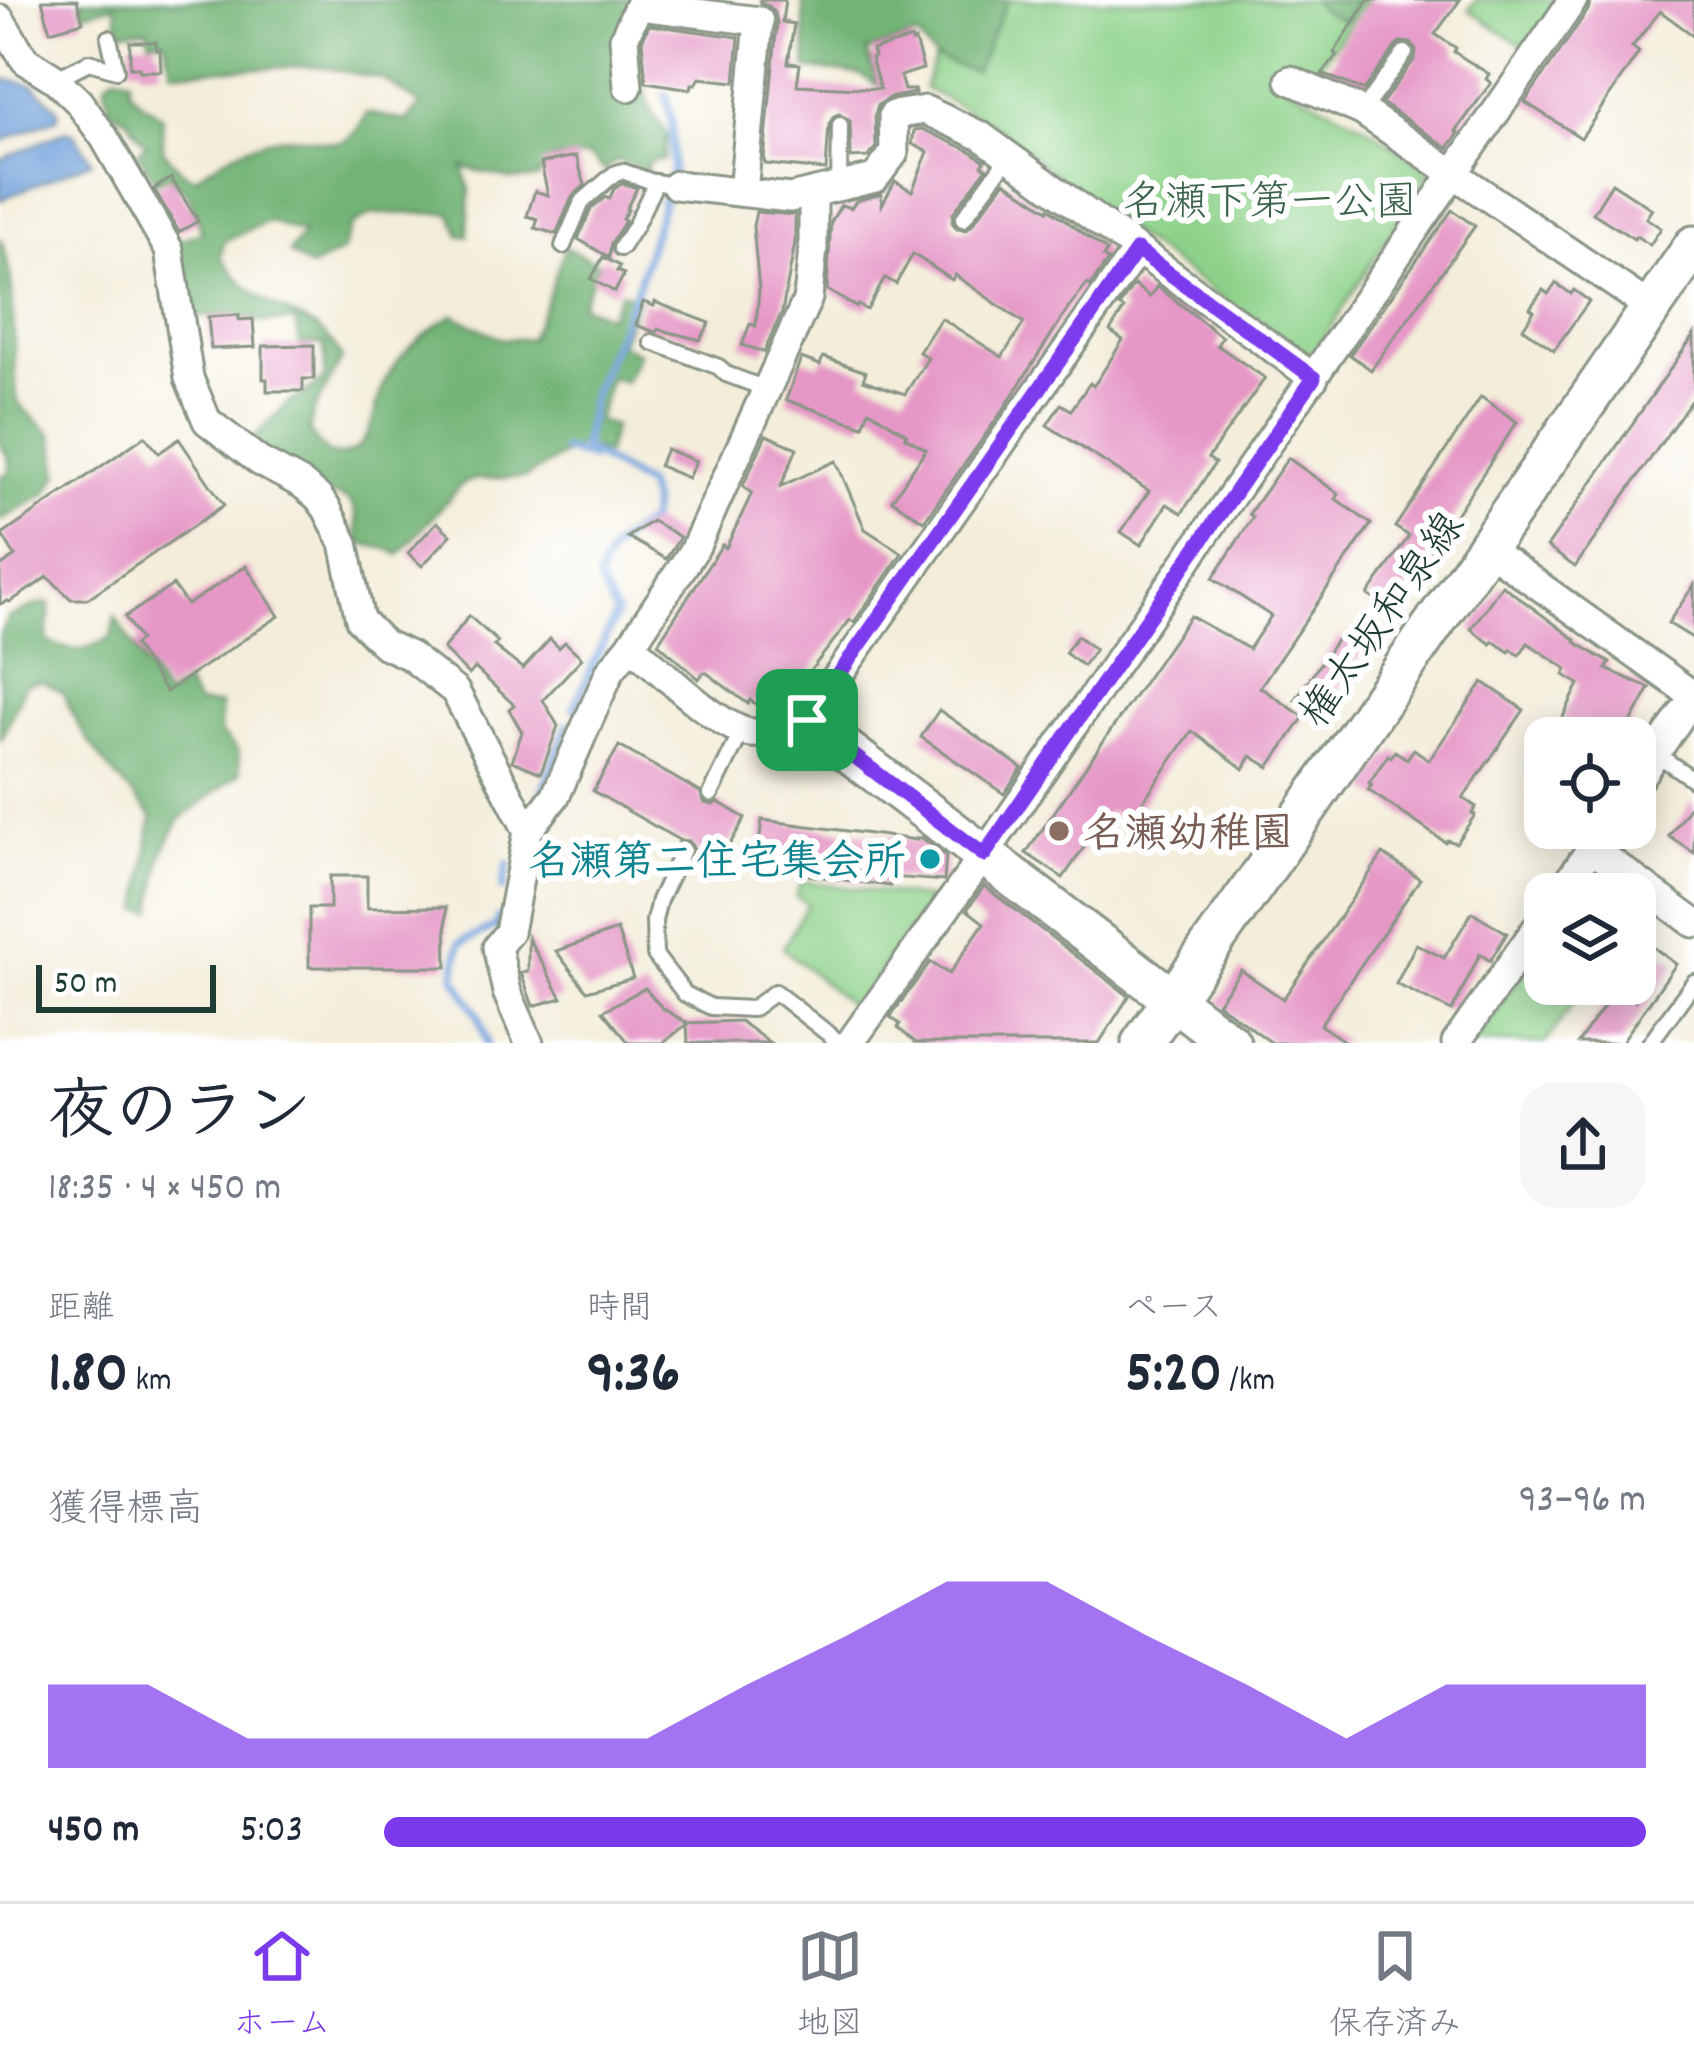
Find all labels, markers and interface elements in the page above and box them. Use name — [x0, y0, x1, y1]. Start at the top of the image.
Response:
park label: 名瀬下第一公園 — [1123, 176, 1417, 236]
street label: 権太坂和泉線 — [1289, 502, 1483, 742]
pin — [756, 669, 858, 771]
icon: arrive — [774, 687, 840, 753]
map controls — [1524, 717, 1656, 1005]
button: locate — [1524, 717, 1656, 849]
place label: 名瀬幼稚園 — [1083, 808, 1293, 868]
marker: 名瀬幼稚園 — [1046, 818, 1072, 844]
place label: 名瀬第二住宅集会所 — [528, 836, 906, 896]
marker: 名瀬第二住宅集会所 — [917, 846, 943, 872]
button: layers — [1524, 873, 1656, 1005]
scale bar — [36, 959, 216, 1012]
text: 50 m — [54, 962, 118, 1009]
text: 夜のラン — [48, 1071, 312, 1165]
button: share — [1520, 1082, 1646, 1208]
text: 18:35 · 4 × 450 m — [48, 1163, 281, 1218]
text: 距離 — [48, 1287, 114, 1334]
text: 時間 — [587, 1287, 653, 1334]
text: ペース — [1125, 1287, 1222, 1334]
text: 1.80 — [48, 1334, 128, 1420]
text: 9:36 — [587, 1334, 680, 1420]
text: 5:20 — [1125, 1334, 1222, 1420]
text: km — [128, 1359, 172, 1406]
text: /km — [1222, 1359, 1275, 1406]
text: 93–96 m — [1519, 1475, 1646, 1530]
text: 獲得標高 — [48, 1485, 204, 1540]
text: 450 m — [48, 1805, 139, 1860]
text: 5:03 — [240, 1805, 303, 1860]
tab: ホーム — [233, 1923, 331, 2050]
tab: 地図 — [797, 1923, 863, 2050]
tab: 保存済み — [1329, 1923, 1461, 2050]

